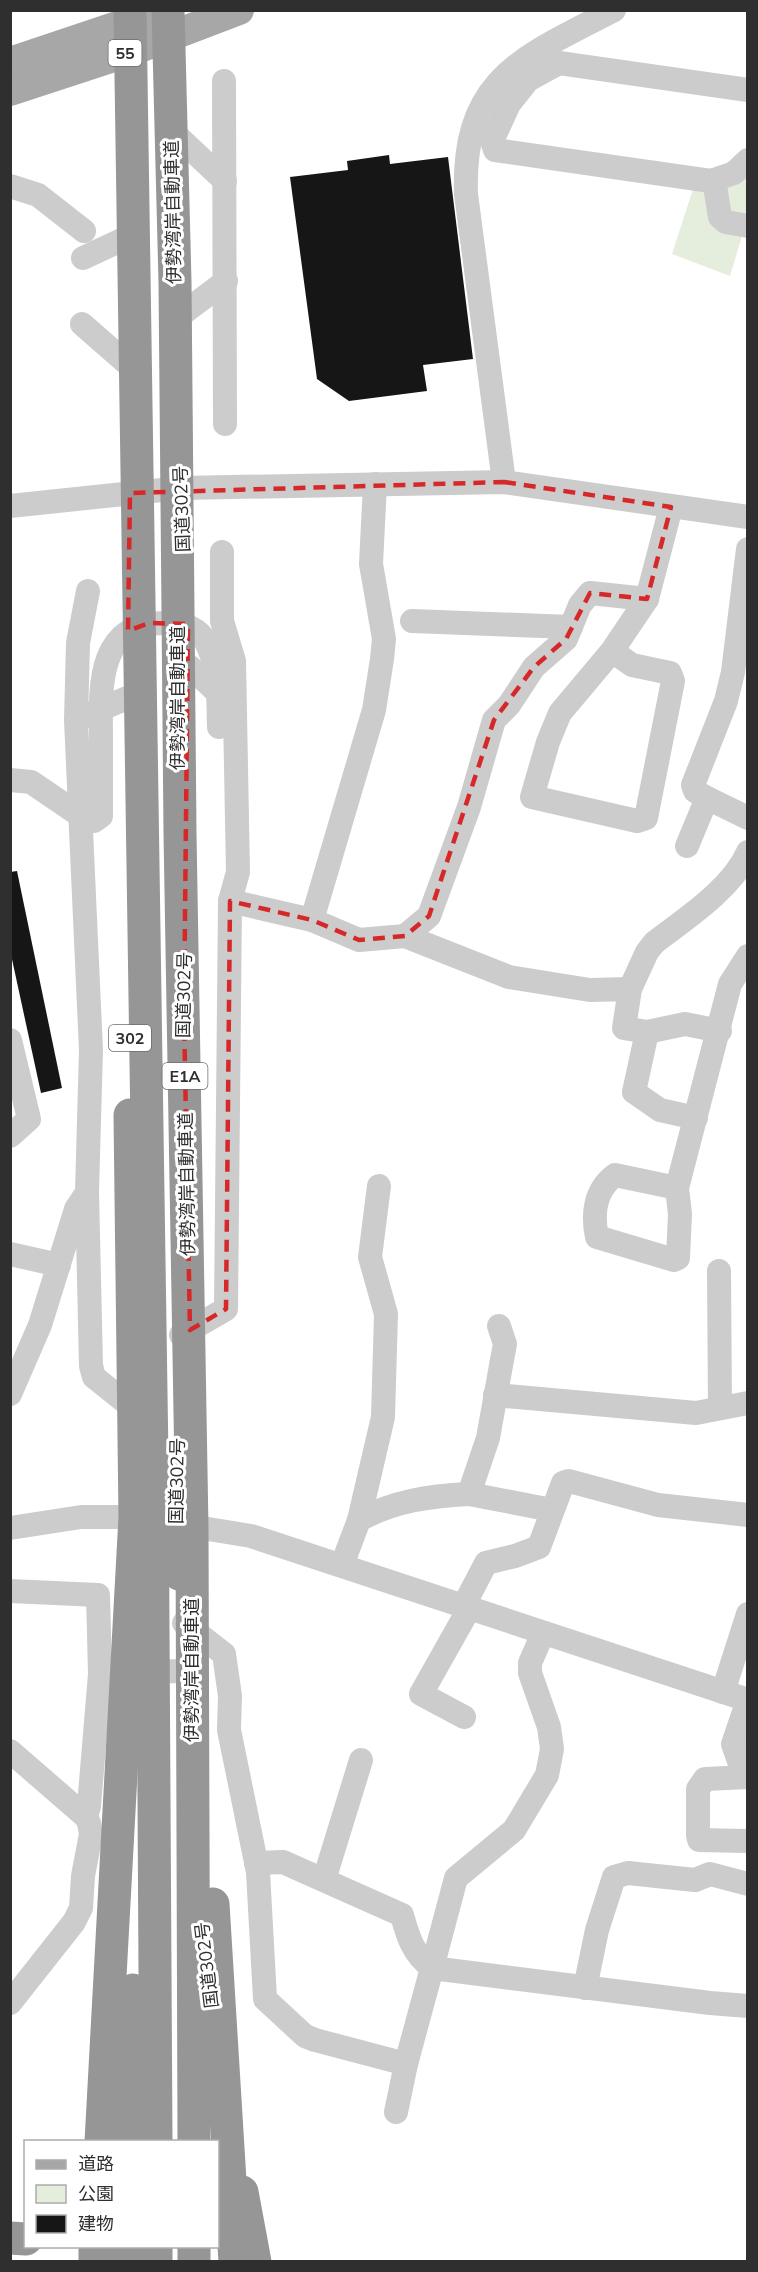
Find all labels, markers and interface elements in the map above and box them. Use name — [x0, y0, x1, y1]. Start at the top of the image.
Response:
road number: 55 — [108, 40, 142, 66]
street label: 伊勢湾岸自動車道 — [160, 140, 185, 284]
street label: 国道302号 — [168, 465, 195, 553]
street label: 伊勢湾岸自動車道 — [166, 626, 189, 770]
street label: 国道302号 — [171, 952, 196, 1038]
road number: 302 — [109, 1025, 151, 1051]
road number: E1A — [162, 1063, 207, 1089]
street label: 伊勢湾岸自動車道 — [174, 1112, 199, 1256]
street label: 国道302号 — [164, 1438, 189, 1524]
street label: 伊勢湾岸自動車道 — [180, 1598, 203, 1742]
street label: 国道302号 — [190, 1921, 223, 2009]
legend — [24, 2140, 219, 2248]
text: 道路 — [78, 2152, 114, 2175]
text: 公園 — [78, 2182, 114, 2205]
text: 建物 — [78, 2212, 114, 2235]

